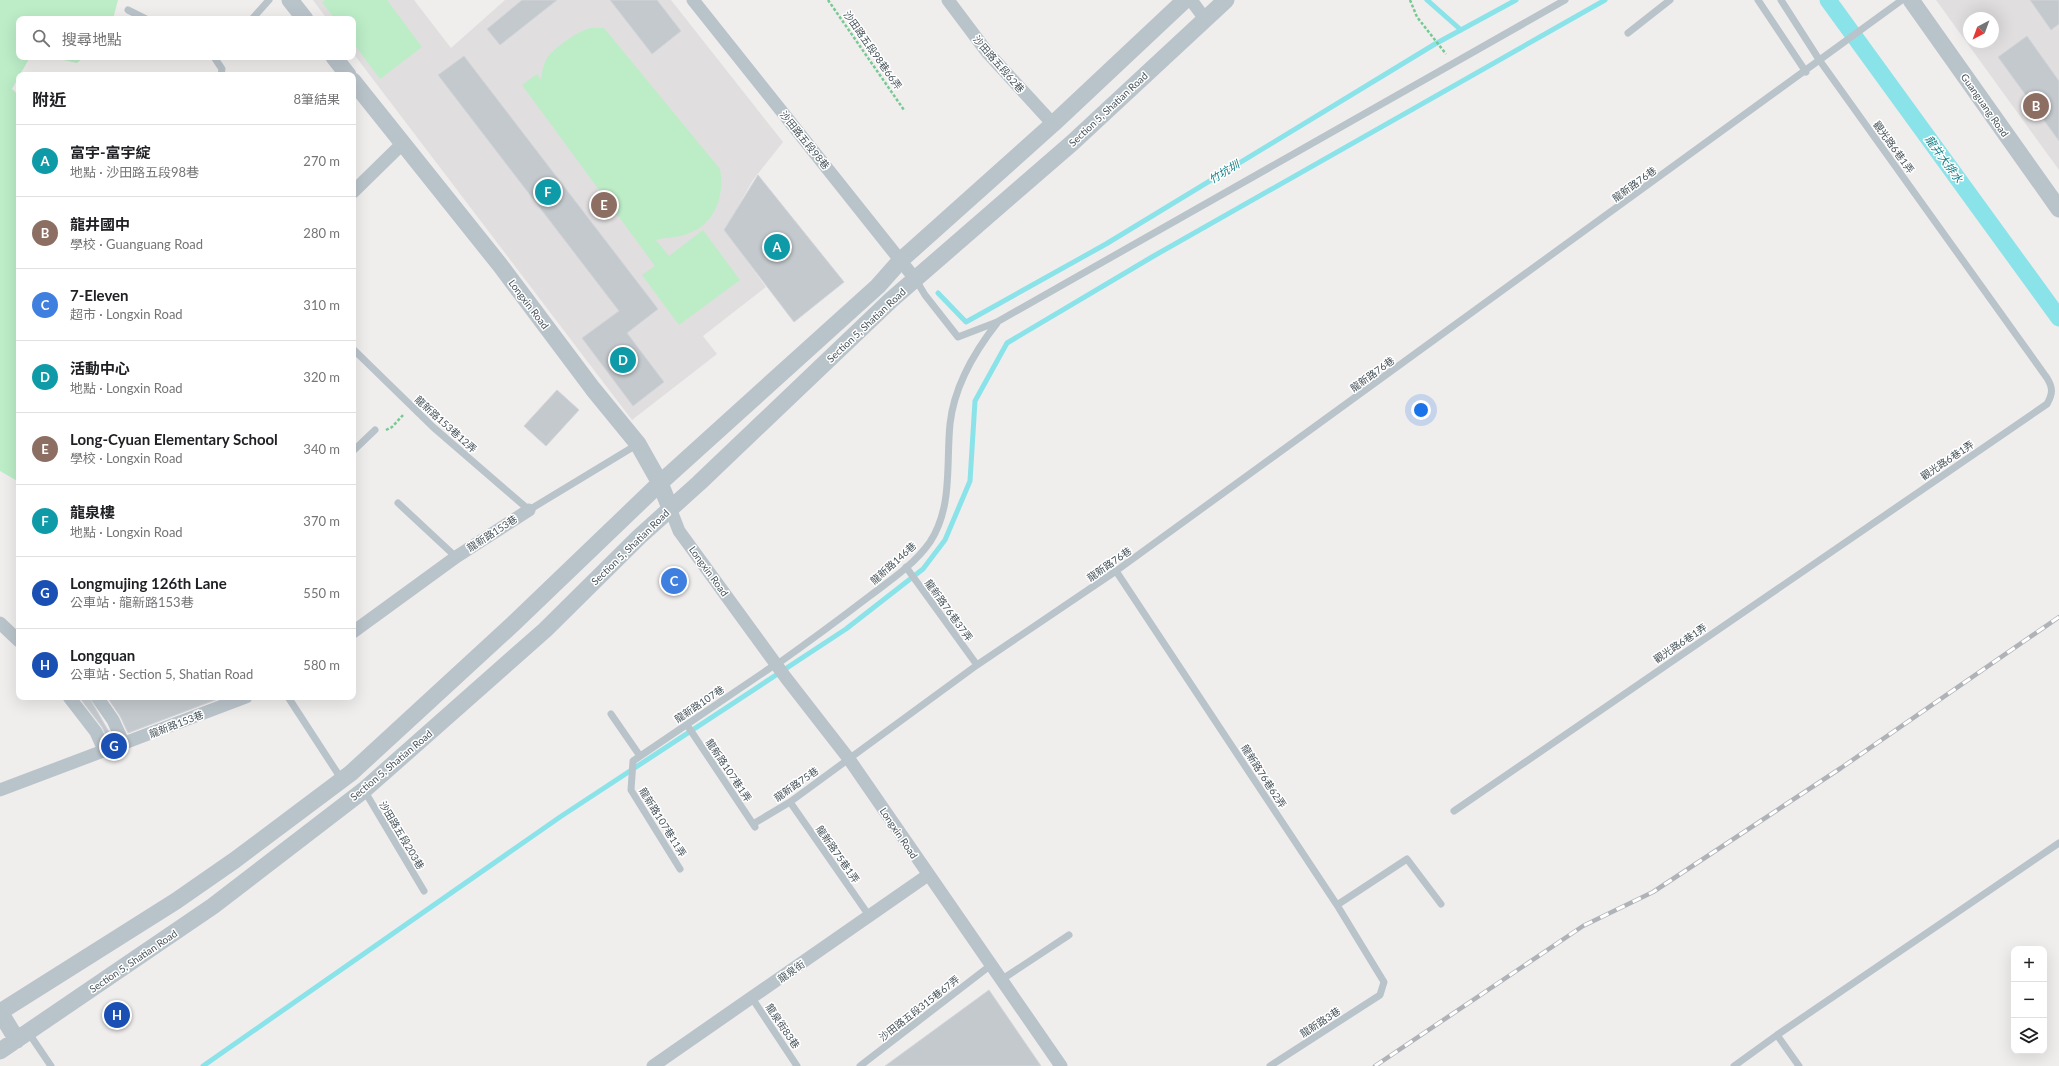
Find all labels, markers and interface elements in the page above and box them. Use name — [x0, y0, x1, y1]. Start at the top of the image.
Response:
street label: 沙田路五段98巷66弄 — [841, 8, 905, 92]
north arrow — [1963, 12, 1999, 48]
search box — [16, 16, 356, 60]
icon: search — [30, 27, 52, 49]
text: 搜尋地點 — [62, 30, 122, 48]
street label: 沙田路五段62巷 — [971, 33, 1027, 95]
street label: Section 5, Shatian Road — [1066, 69, 1150, 149]
street label: Guanguang Road — [1959, 71, 2011, 139]
text: 附近 — [32, 89, 66, 110]
text: 8筆結果 — [293, 91, 340, 107]
pin: B — [2023, 91, 2049, 121]
street label: 沙田路五段98巷 — [778, 108, 832, 172]
street label: 觀光路6巷1弄 — [1871, 119, 1917, 175]
water label: 龍井大排水 — [1923, 133, 1966, 186]
text: 富宇-富宇綻 — [70, 143, 151, 161]
text: A — [40, 153, 50, 169]
text: 270 m — [303, 153, 340, 169]
water label: 竹坑圳 — [1206, 156, 1243, 186]
text: 地點 · 沙田路五段98巷 — [70, 164, 199, 180]
street label: 龍新路76巷 — [1610, 164, 1658, 204]
pin: F — [535, 177, 561, 207]
pin: E — [591, 190, 617, 220]
text: 龍井國中 — [70, 215, 130, 233]
text: B — [41, 225, 49, 241]
text: 280 m — [303, 225, 340, 241]
pin: A — [764, 232, 790, 262]
text: 學校 · Guanguang Road — [70, 236, 203, 252]
street label: Longxin Road — [506, 277, 552, 331]
street label: Section 5, Shatian Road — [824, 285, 908, 365]
text: 7-Eleven — [70, 286, 129, 304]
text: C — [41, 297, 49, 313]
text: 310 m — [303, 297, 340, 313]
text: 超市 · Longxin Road — [70, 306, 183, 322]
pin: D — [610, 345, 636, 375]
street label: 龍新路76巷 — [1348, 354, 1396, 394]
text: 活動中心 — [70, 359, 130, 377]
text: D — [40, 369, 50, 385]
text: 320 m — [303, 369, 340, 385]
text: 地點 · Longxin Road — [70, 380, 183, 396]
street label: 龍新路153巷12弄 — [413, 393, 479, 455]
your location — [1411, 400, 1431, 420]
text: Long-Cyuan Elementary School — [70, 430, 278, 448]
street label: 觀光路6巷1弄 — [1918, 438, 1976, 482]
text: E — [41, 441, 49, 457]
text: 340 m — [303, 441, 340, 457]
text: 學校 · Longxin Road — [70, 450, 183, 466]
text: 龍泉樓 — [70, 503, 115, 521]
street label: Section 5, Shatian Road — [589, 507, 671, 587]
street label: 龍新路153巷 — [465, 512, 519, 554]
text: F — [41, 513, 49, 529]
text: 370 m — [303, 513, 340, 529]
text: 地點 · Longxin Road — [70, 524, 183, 540]
street label: 龍新路146巷 — [868, 539, 918, 587]
street label: Longxin Road — [687, 544, 731, 598]
street label: 龍新路76巷 — [1084, 544, 1134, 584]
pin: C — [661, 566, 687, 596]
text: Longmujing 126th Lane — [70, 574, 227, 592]
street label: 龍新路76巷37弄 — [923, 577, 975, 643]
text: G — [40, 585, 50, 601]
text: 550 m — [303, 585, 340, 601]
text: 公車站 · 龍新路153巷 — [70, 594, 194, 610]
street label: 觀光路6巷1弄 — [1651, 621, 1709, 665]
text: Longquan — [70, 646, 135, 664]
text: H — [40, 657, 50, 673]
text: 580 m — [303, 657, 340, 673]
text: 公車站 · Section 5, Shatian Road — [70, 666, 253, 682]
street label: 龍新路107巷 — [672, 683, 726, 725]
street label: 龍新路153巷 — [147, 708, 205, 740]
street label: Section 5, Shatian Road — [348, 727, 434, 803]
pin: G — [101, 731, 127, 761]
street label: 龍新路107巷1弄 — [704, 736, 754, 804]
street label: 龍新路76巷62弄 — [1239, 742, 1289, 810]
street label: 龍新路75巷 — [771, 764, 821, 804]
street label: 龍新路107巷11弄 — [637, 785, 689, 859]
street label: 沙田路五段203巷 — [377, 799, 427, 871]
street label: Longxin Road — [878, 805, 920, 861]
street label: 龍新路75巷1弄 — [814, 823, 862, 885]
street label: Section 5, Shatian Road — [87, 927, 179, 995]
map controls — [2011, 946, 2047, 1054]
button: + — [2011, 946, 2047, 982]
street label: 龍泉街 — [775, 957, 807, 985]
street label: 沙田路五段315巷67弄 — [876, 973, 962, 1043]
button: − — [2011, 982, 2047, 1018]
pin: H — [104, 1000, 130, 1030]
street label: 龍泉街83巷 — [764, 1001, 802, 1051]
street label: 龍新路3巷 — [1298, 1004, 1342, 1040]
button: layers — [2011, 1018, 2047, 1054]

